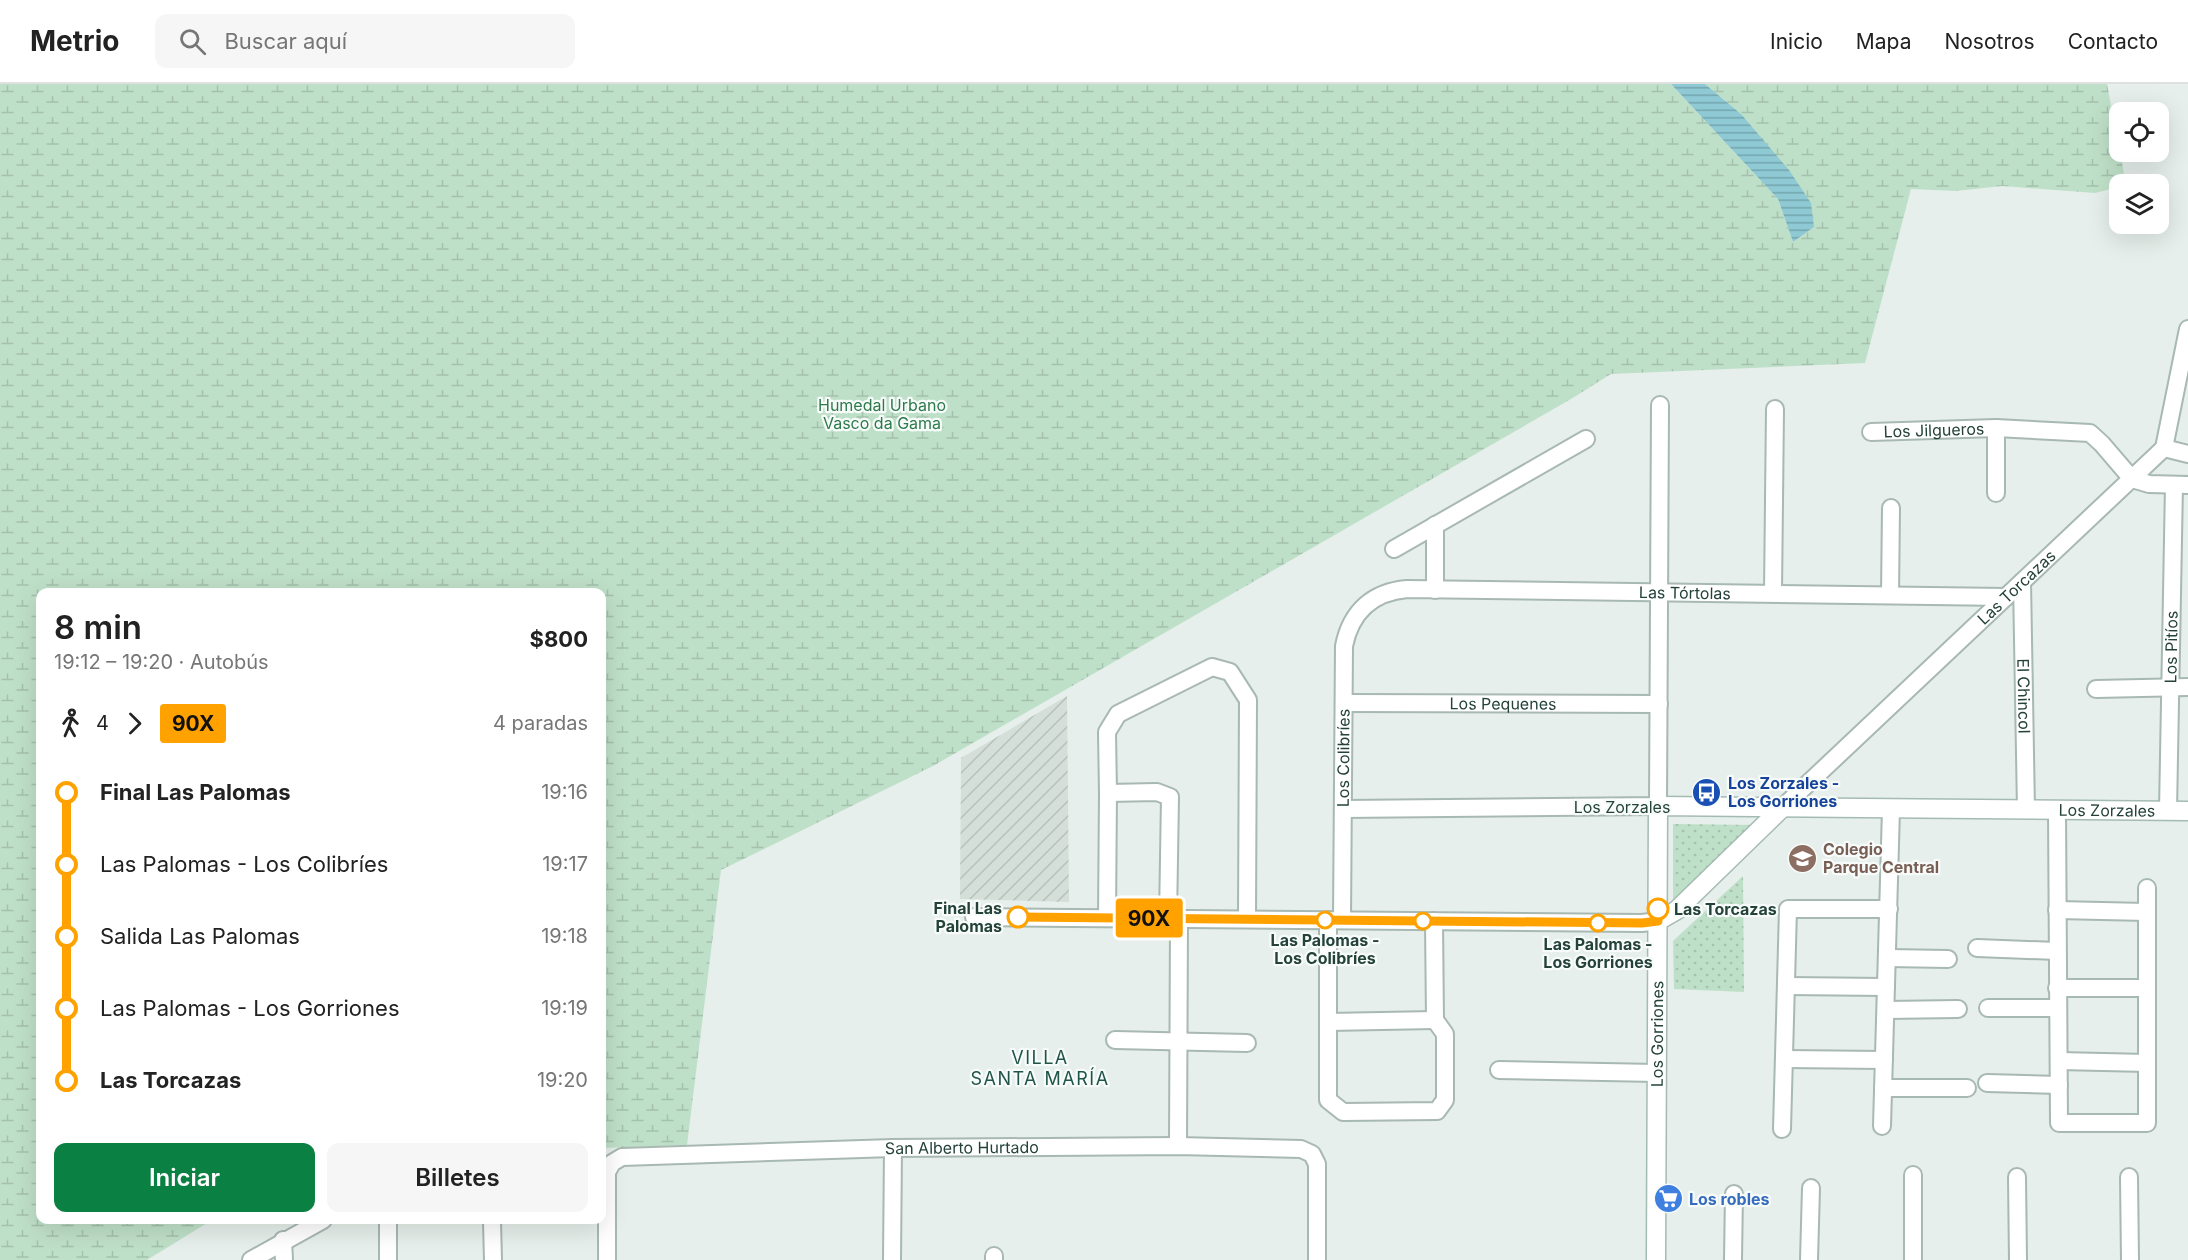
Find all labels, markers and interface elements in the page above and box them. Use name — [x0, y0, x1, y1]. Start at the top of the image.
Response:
search box — [155, 14, 575, 68]
text: Metrio — [30, 24, 119, 58]
icon: search — [176, 25, 209, 58]
text: Buscar aquí — [224, 28, 347, 54]
text: Inicio — [1770, 29, 1823, 54]
text: Mapa — [1856, 29, 1911, 54]
text: Nosotros — [1944, 29, 2035, 54]
text: Contacto — [2068, 29, 2158, 54]
map controls — [2109, 102, 2169, 234]
button: locate — [2109, 102, 2169, 162]
button: layers — [2109, 174, 2169, 234]
park label: Humedal Urbano Vasco da Gama — [818, 395, 946, 433]
street label: Los Jilgueros — [1883, 418, 1985, 442]
street label: Las Torcazas — [1973, 546, 2060, 629]
street label: Las Tórtolas — [1639, 582, 1731, 603]
text: 8 min — [54, 607, 142, 647]
street label: Los Pitíos — [2160, 610, 2182, 684]
text: $800 — [530, 626, 588, 652]
text: 19:12 – 19:20 · Autobús — [54, 650, 269, 674]
street label: El Chincol — [2013, 658, 2035, 734]
street label: Los Pequenes — [1450, 693, 1556, 714]
icon: walk — [54, 707, 87, 740]
icon: forward — [118, 707, 151, 740]
street label: Los Colibríes — [1333, 709, 1354, 807]
text: 4 — [96, 711, 109, 735]
text: 90X — [172, 711, 214, 736]
text: 4 paradas — [493, 711, 588, 735]
place label: Los Zorzales - Los Gorriones — [1728, 773, 1839, 811]
bus stop icon: Los Zorzales - Los Gorriones — [1691, 776, 1723, 808]
text: Final Las Palomas — [100, 779, 291, 805]
text: 19:16 — [541, 780, 588, 804]
street label: Los Zorzales — [1574, 797, 1670, 817]
street label: Los Zorzales — [2059, 800, 2155, 821]
place label: Colegio Parque Central — [1823, 839, 1939, 877]
school or university icon: Colegio Parque Central — [1786, 842, 1818, 874]
text: Las Palomas - Los Colibríes — [100, 851, 388, 877]
text: 19:17 — [542, 852, 588, 876]
place label: Final Las Palomas — [934, 898, 1002, 936]
line badge: 90X — [1114, 898, 1184, 938]
marker: Las Torcazas — [1647, 898, 1669, 920]
place label: Las Torcazas — [1674, 899, 1777, 919]
marker: Final Las Palomas — [1007, 906, 1029, 928]
text: 90X — [1128, 906, 1170, 931]
marker: Las Palomas - Los Colibríes — [1316, 911, 1334, 929]
unlabelled marker — [1414, 912, 1432, 930]
marker: Las Palomas - Los Gorriones — [1589, 914, 1607, 932]
text: Salida Las Palomas — [100, 923, 300, 949]
text: 19:18 — [541, 924, 588, 948]
place label: Las Palomas - Los Colibríes — [1271, 930, 1379, 968]
place label: Las Palomas - Los Gorriones — [1543, 934, 1653, 972]
street label: Los Gorriones — [1647, 981, 1667, 1087]
text: Las Palomas - Los Gorriones — [100, 995, 400, 1021]
text: 19:19 — [541, 996, 588, 1020]
district label: VILLA SANTA MARÍA — [970, 1047, 1110, 1089]
text: Las Torcazas — [100, 1067, 241, 1093]
text: 19:20 — [537, 1068, 588, 1092]
street label: San Alberto Hurtado — [885, 1137, 1039, 1158]
button: Iniciar — [54, 1143, 315, 1212]
button: Billetes — [327, 1143, 588, 1212]
supermarket icon: Los robles — [1652, 1183, 1684, 1215]
place label: Los robles — [1689, 1189, 1770, 1209]

